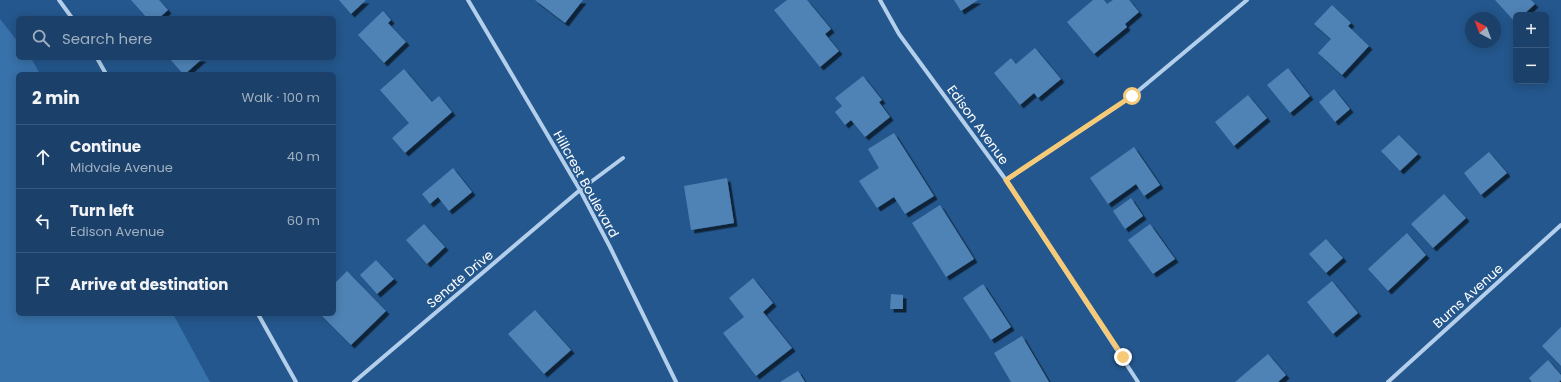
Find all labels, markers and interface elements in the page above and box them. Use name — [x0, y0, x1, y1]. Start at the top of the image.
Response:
north arrow — [1465, 12, 1501, 48]
map controls — [1513, 12, 1549, 84]
button: + — [1513, 12, 1549, 48]
search box — [16, 16, 336, 60]
icon: search — [30, 27, 52, 49]
text: Search here — [62, 28, 152, 49]
button: − — [1513, 48, 1549, 84]
street label: Edison Avenue — [943, 81, 1013, 169]
text: 2 min — [32, 86, 80, 110]
route start — [1123, 87, 1141, 105]
text: Walk · 100 m — [242, 88, 320, 107]
street label: Hillcrest Boulevard — [549, 127, 623, 241]
text: Continue — [70, 136, 141, 157]
icon: ahead — [32, 146, 54, 168]
text: 40 m — [287, 147, 320, 166]
text: Midvale Avenue — [70, 158, 173, 177]
text: Turn left — [70, 200, 134, 221]
icon: left — [32, 210, 54, 232]
text: 60 m — [287, 211, 320, 230]
text: Edison Avenue — [70, 222, 164, 241]
street label: Senate Drive — [423, 245, 497, 313]
street label: Burns Avenue — [1429, 259, 1507, 333]
icon: arrive — [32, 274, 54, 296]
text: Arrive at destination — [70, 274, 228, 295]
route end — [1114, 348, 1132, 366]

